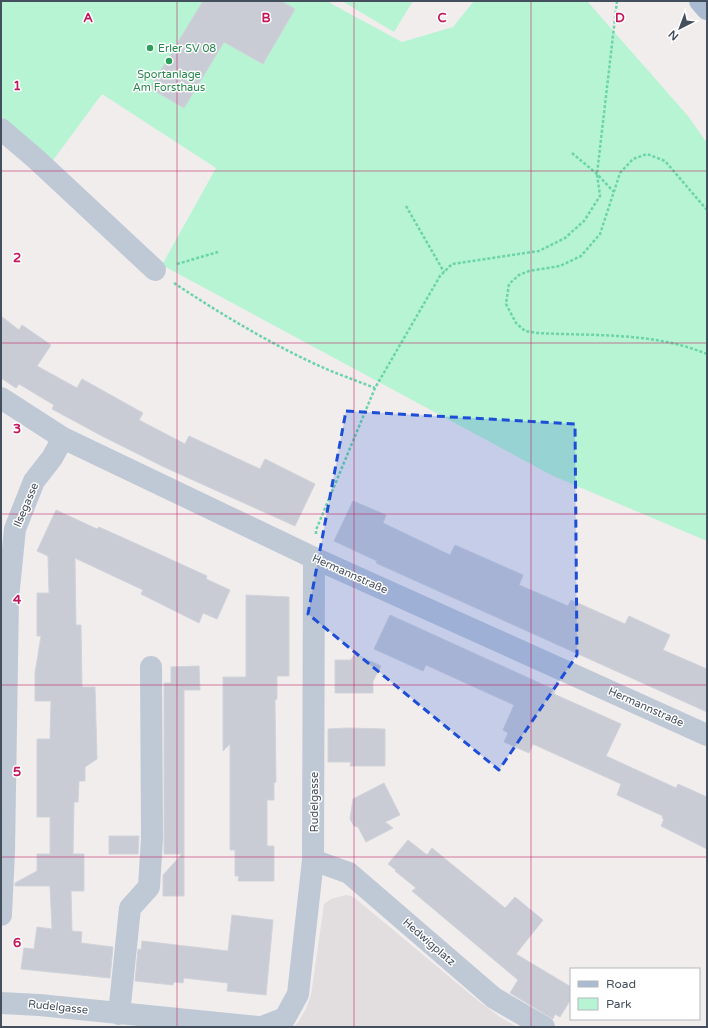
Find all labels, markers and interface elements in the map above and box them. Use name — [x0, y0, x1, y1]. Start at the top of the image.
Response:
north arrow — [660, 8, 700, 48]
text: A — [83, 10, 93, 26]
text: B — [261, 10, 271, 26]
text: C — [437, 10, 447, 26]
text: D — [615, 10, 625, 26]
text: N — [666, 27, 681, 43]
place label: Erler SV 08 — [158, 42, 216, 55]
marker: Erler SV 08 — [145, 43, 155, 53]
marker: Sportanlage Am Forsthaus — [164, 56, 174, 66]
place label: Sportanlage Am Forsthaus — [133, 68, 205, 94]
text: 1 — [13, 78, 21, 94]
text: 2 — [13, 250, 21, 266]
text: 3 — [13, 421, 21, 437]
street label: Ilsegasse — [11, 481, 41, 529]
street label: Hermannstraße — [310, 552, 390, 596]
text: 4 — [13, 592, 22, 608]
street label: Hermannstraße — [606, 685, 686, 729]
text: 5 — [13, 764, 21, 780]
street label: Rudelgasse — [308, 772, 321, 832]
street label: Hedwigplatz — [400, 916, 458, 969]
text: 6 — [13, 935, 21, 951]
legend — [570, 968, 700, 1020]
text: Road — [606, 977, 636, 991]
street label: Rudelgasse — [27, 997, 89, 1017]
text: Park — [606, 997, 632, 1011]

